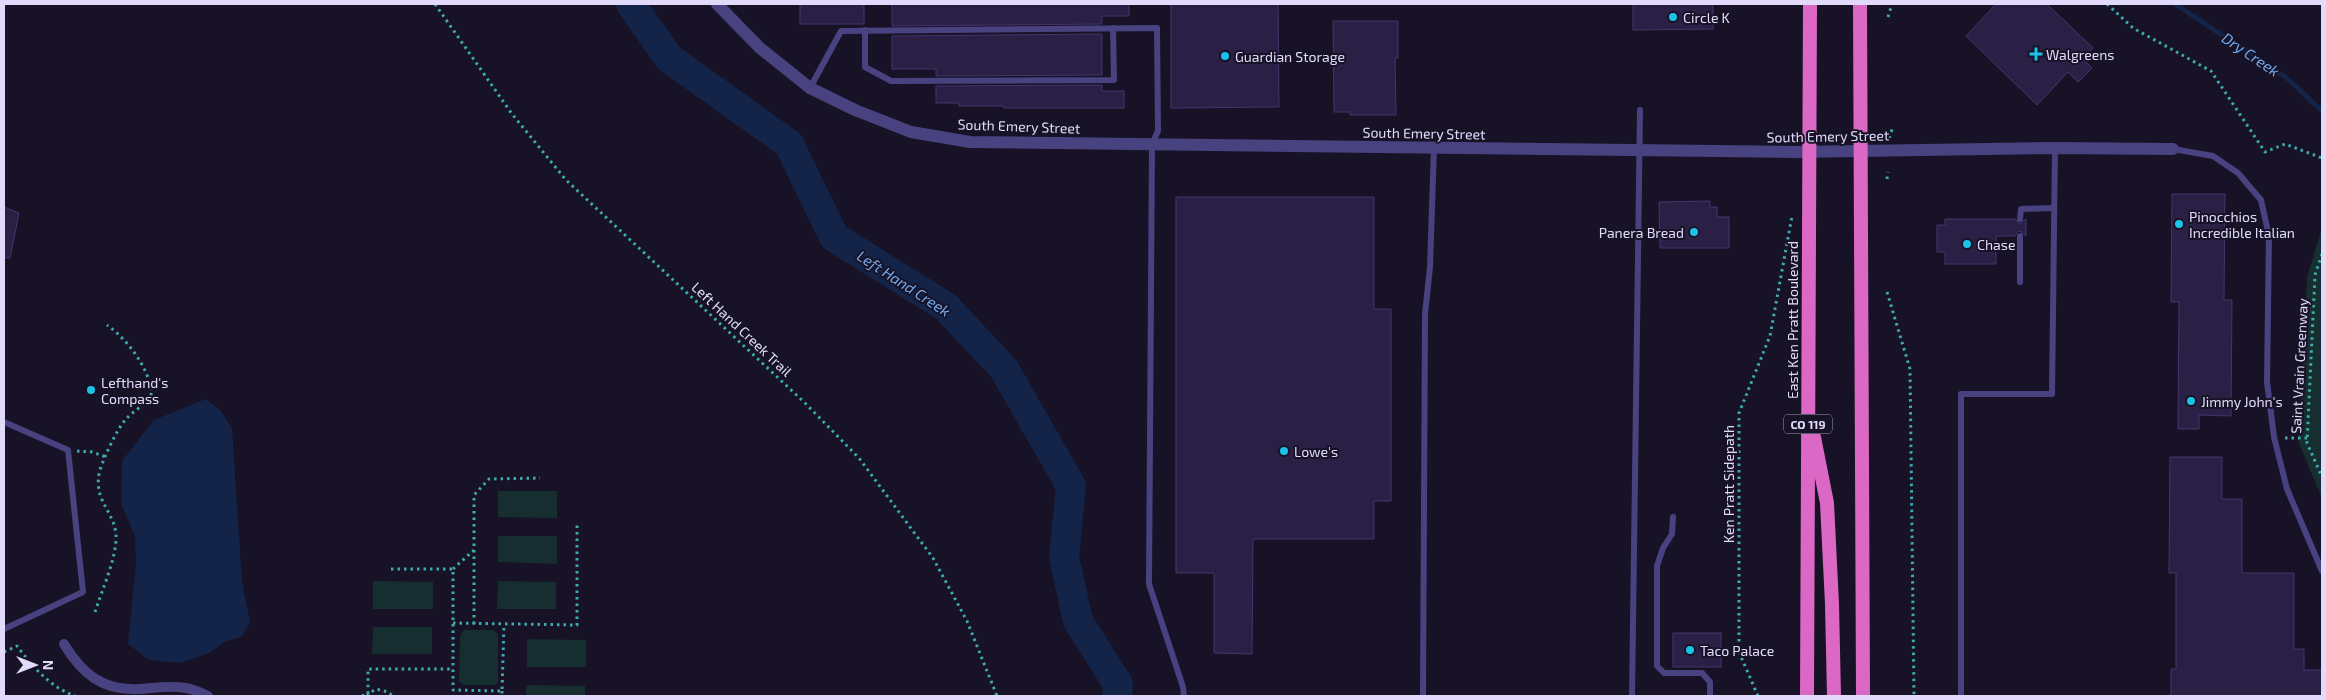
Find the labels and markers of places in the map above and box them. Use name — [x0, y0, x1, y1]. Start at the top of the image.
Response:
place label: Circle K — [1683, 9, 1731, 26]
marker: Circle K — [1667, 11, 1679, 23]
place label: Walgreens — [2046, 46, 2114, 63]
place label: Guardian Storage — [1235, 48, 1345, 65]
marker: Walgreens — [2030, 48, 2042, 60]
marker: Guardian Storage — [1219, 50, 1231, 62]
place label: Pinocchios Incredible Italian — [2189, 208, 2295, 241]
marker: Pinocchios Incredible Italian — [2173, 218, 2185, 230]
place label: Panera Bread — [1599, 224, 1684, 241]
marker: Panera Bread — [1688, 226, 1700, 238]
place label: Chase — [1977, 236, 2015, 253]
marker: Chase — [1961, 238, 1973, 250]
place label: Lefthand's Compass — [101, 374, 168, 407]
marker: Lefthand's Compass — [85, 384, 97, 396]
place label: Jimmy John's — [2201, 393, 2283, 410]
marker: Jimmy John's — [2185, 395, 2197, 407]
place label: Lowe's — [1294, 443, 1338, 460]
marker: Lowe's — [1278, 445, 1290, 457]
place label: Taco Palace — [1700, 642, 1774, 659]
marker: Taco Palace — [1684, 644, 1696, 656]

